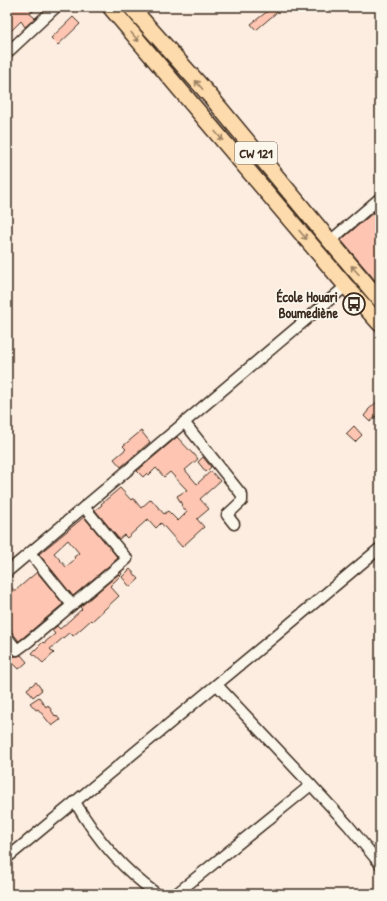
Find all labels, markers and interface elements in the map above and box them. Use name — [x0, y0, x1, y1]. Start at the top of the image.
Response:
one-way arrow — [130, 31, 139, 42]
one-way arrow — [195, 79, 204, 90]
one-way arrow — [214, 131, 223, 141]
road number: CW 121 — [235, 142, 277, 164]
one-way arrow — [298, 230, 307, 241]
one-way arrow — [350, 265, 359, 276]
place label: École Houari Boumediène — [276, 287, 338, 322]
bus stop icon: École Houari Boumediène — [341, 291, 367, 317]

